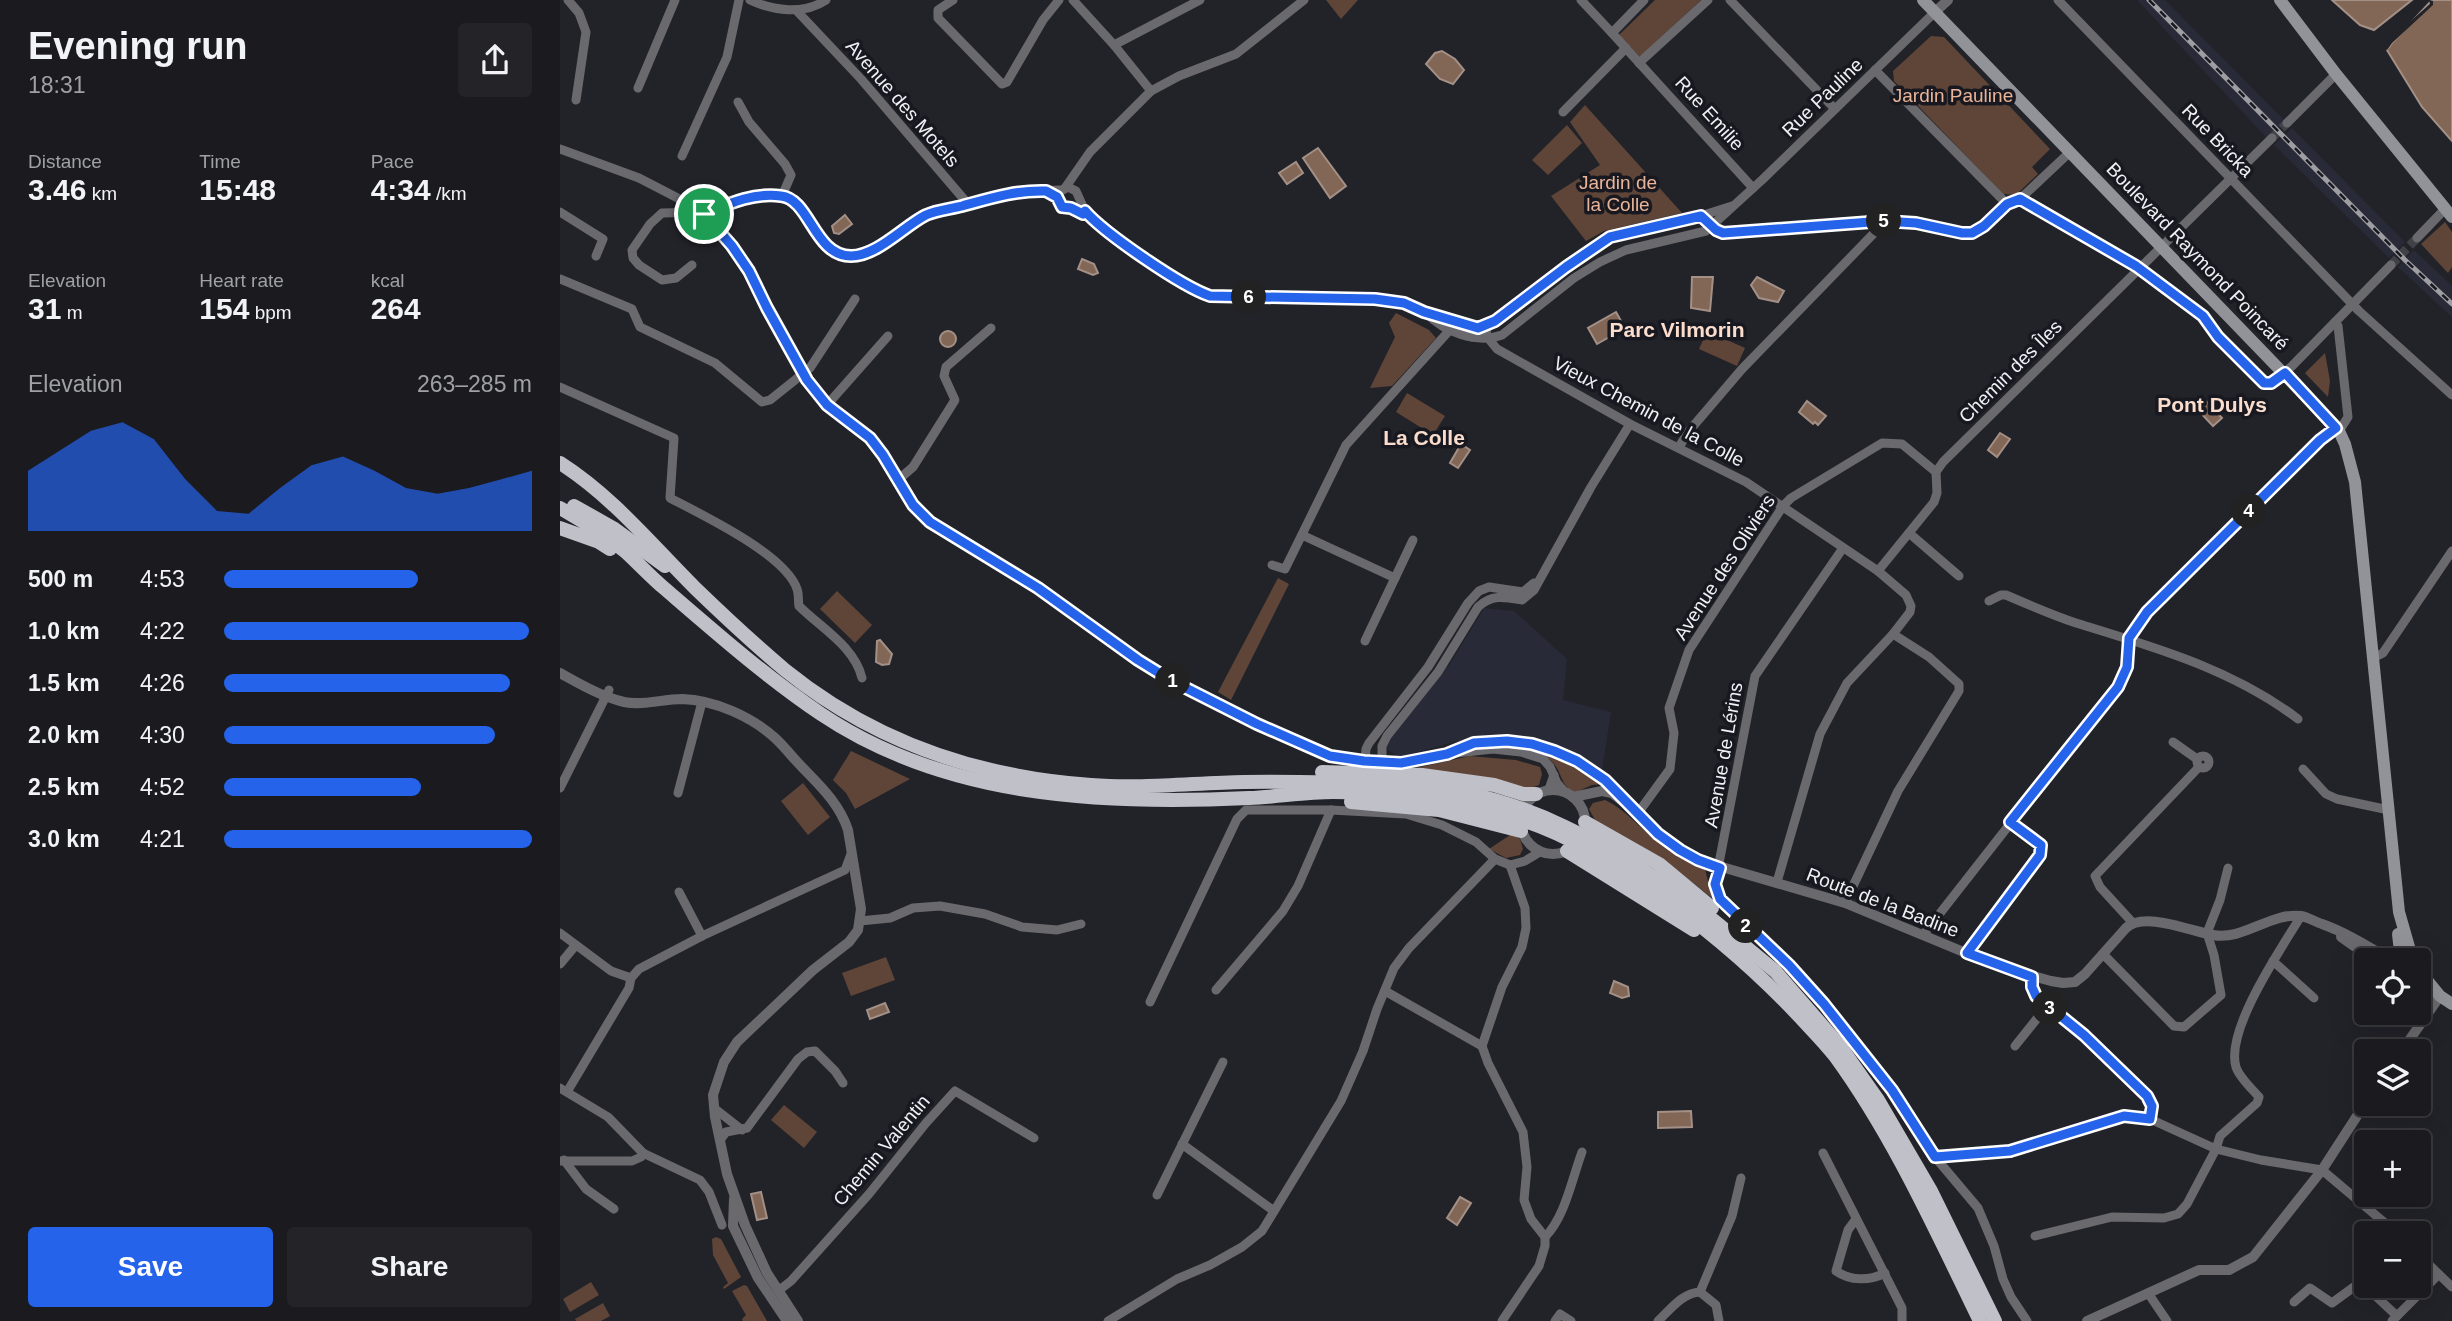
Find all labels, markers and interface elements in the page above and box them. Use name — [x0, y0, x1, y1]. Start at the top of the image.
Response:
button: share — [458, 23, 532, 97]
text: Evening run — [28, 25, 248, 67]
street label: Avenue des Motels — [842, 36, 963, 171]
street label: Rue Pauline — [1778, 54, 1867, 141]
text: 18:31 — [28, 72, 86, 98]
street label: Rue Emilie — [1671, 72, 1748, 154]
park label: Jardin Pauline — [1893, 85, 2013, 106]
street label: Rue Bricka — [2178, 100, 2258, 181]
text: Distance — [28, 151, 102, 172]
text: Time — [199, 151, 241, 172]
text: Pace — [371, 151, 414, 172]
street label: Boulevard Raymond Poincaré — [2102, 158, 2293, 354]
park label: Jardin de la Colle — [1579, 172, 1657, 215]
text: 3.46 — [28, 173, 86, 206]
text: 15:48 — [199, 173, 276, 206]
text: 4:34 — [371, 173, 431, 206]
text: km — [86, 183, 117, 204]
text: /km — [431, 183, 467, 204]
pin — [674, 184, 734, 244]
icon: arrive — [685, 195, 723, 233]
pin: 5 — [1866, 204, 1902, 238]
text: 5 — [1878, 210, 1889, 231]
text: Elevation — [28, 270, 106, 291]
text: Heart rate — [199, 270, 284, 291]
text: kcal — [371, 270, 404, 291]
pin: 6 — [1232, 280, 1266, 314]
text: 6 — [1243, 286, 1254, 307]
text: 31 — [28, 292, 61, 325]
text: 154 — [199, 292, 249, 325]
text: 264 — [371, 292, 421, 325]
text: m — [61, 302, 82, 323]
text: bpm — [249, 302, 292, 323]
street label: Chemin des Îles — [1955, 316, 2066, 427]
district label: Parc Vilmorin — [1609, 318, 1745, 341]
street label: Vieux Chemin de la Colle — [1550, 352, 1748, 471]
text: Elevation — [28, 371, 123, 397]
text: 263–285 m — [417, 371, 532, 397]
district label: Pont Dulys — [2157, 393, 2267, 416]
district label: La Colle — [1383, 426, 1465, 449]
street label: Avenue des Oliviers — [1670, 491, 1779, 644]
pin: 4 — [2232, 494, 2266, 528]
text: 4 — [2243, 500, 2254, 521]
text: 500 m — [28, 566, 93, 592]
text: 4:53 — [140, 566, 185, 592]
text: 1.0 km — [28, 618, 100, 644]
text: 4:22 — [140, 618, 185, 644]
pin: 1 — [1156, 664, 1190, 698]
text: 1.5 km — [28, 670, 100, 696]
text: 4:26 — [140, 670, 185, 696]
text: 1 — [1167, 670, 1178, 691]
street label: Avenue de Lérins — [1700, 681, 1747, 830]
text: 2.0 km — [28, 722, 100, 748]
text: 4:30 — [140, 722, 185, 748]
text: 2.5 km — [28, 774, 100, 800]
text: 4:52 — [140, 774, 185, 800]
text: 3.0 km — [28, 826, 100, 852]
text: 4:21 — [140, 826, 185, 852]
street label: Route de la Badine — [1804, 864, 1962, 941]
pin: 2 — [1728, 908, 1764, 944]
text: 2 — [1740, 915, 1751, 936]
map controls — [2354, 948, 2431, 1298]
button: locate — [2354, 948, 2431, 1025]
pin: 3 — [2032, 990, 2068, 1026]
text: 3 — [2044, 997, 2055, 1018]
button: layers — [2354, 1039, 2431, 1116]
street label: Chemin Valentin — [829, 1091, 934, 1210]
button: + — [2354, 1130, 2431, 1207]
button: − — [2354, 1221, 2431, 1298]
button: Save — [28, 1227, 273, 1307]
button: Share — [287, 1227, 532, 1307]

